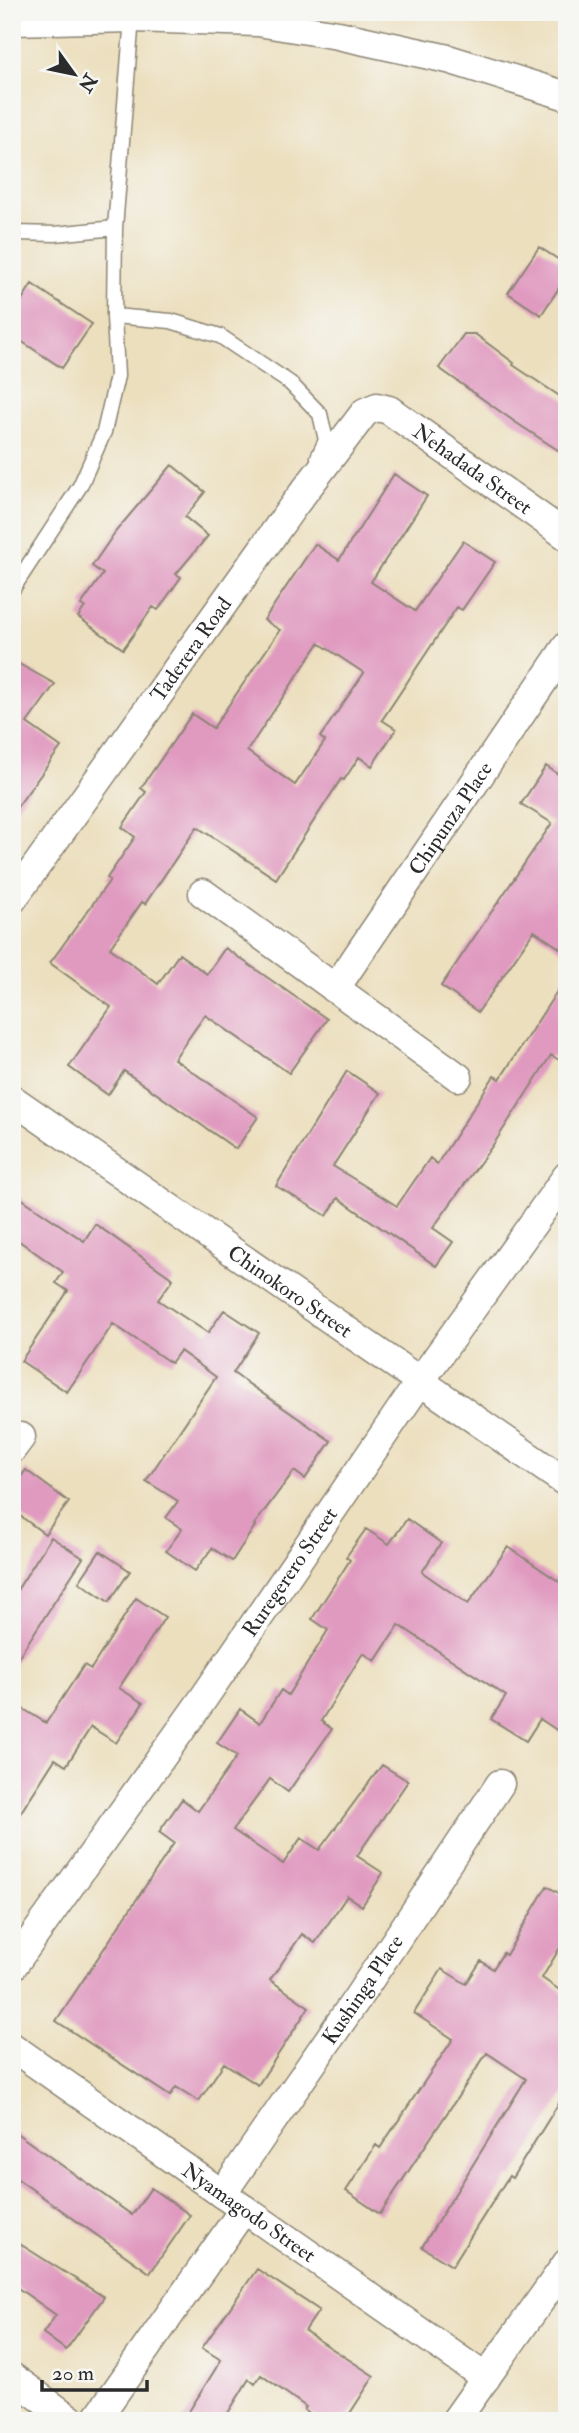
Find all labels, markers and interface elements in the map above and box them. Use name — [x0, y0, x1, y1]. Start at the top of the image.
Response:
north arrow — [38, 38, 108, 108]
text: N — [72, 68, 103, 97]
street label: Nehadada Street — [407, 418, 537, 521]
street label: Taderera Road — [145, 591, 238, 707]
street label: Chipunza Place — [403, 757, 499, 880]
street label: Chinokoro Street — [222, 1239, 357, 1344]
street label: Ruregerero Street — [237, 1502, 344, 1642]
street label: Kushinga Place — [316, 1930, 410, 2050]
street label: Nyamagodo Street — [177, 2157, 321, 2269]
scale bar — [42, 2349, 147, 2393]
text: 20 m — [52, 2360, 94, 2387]

